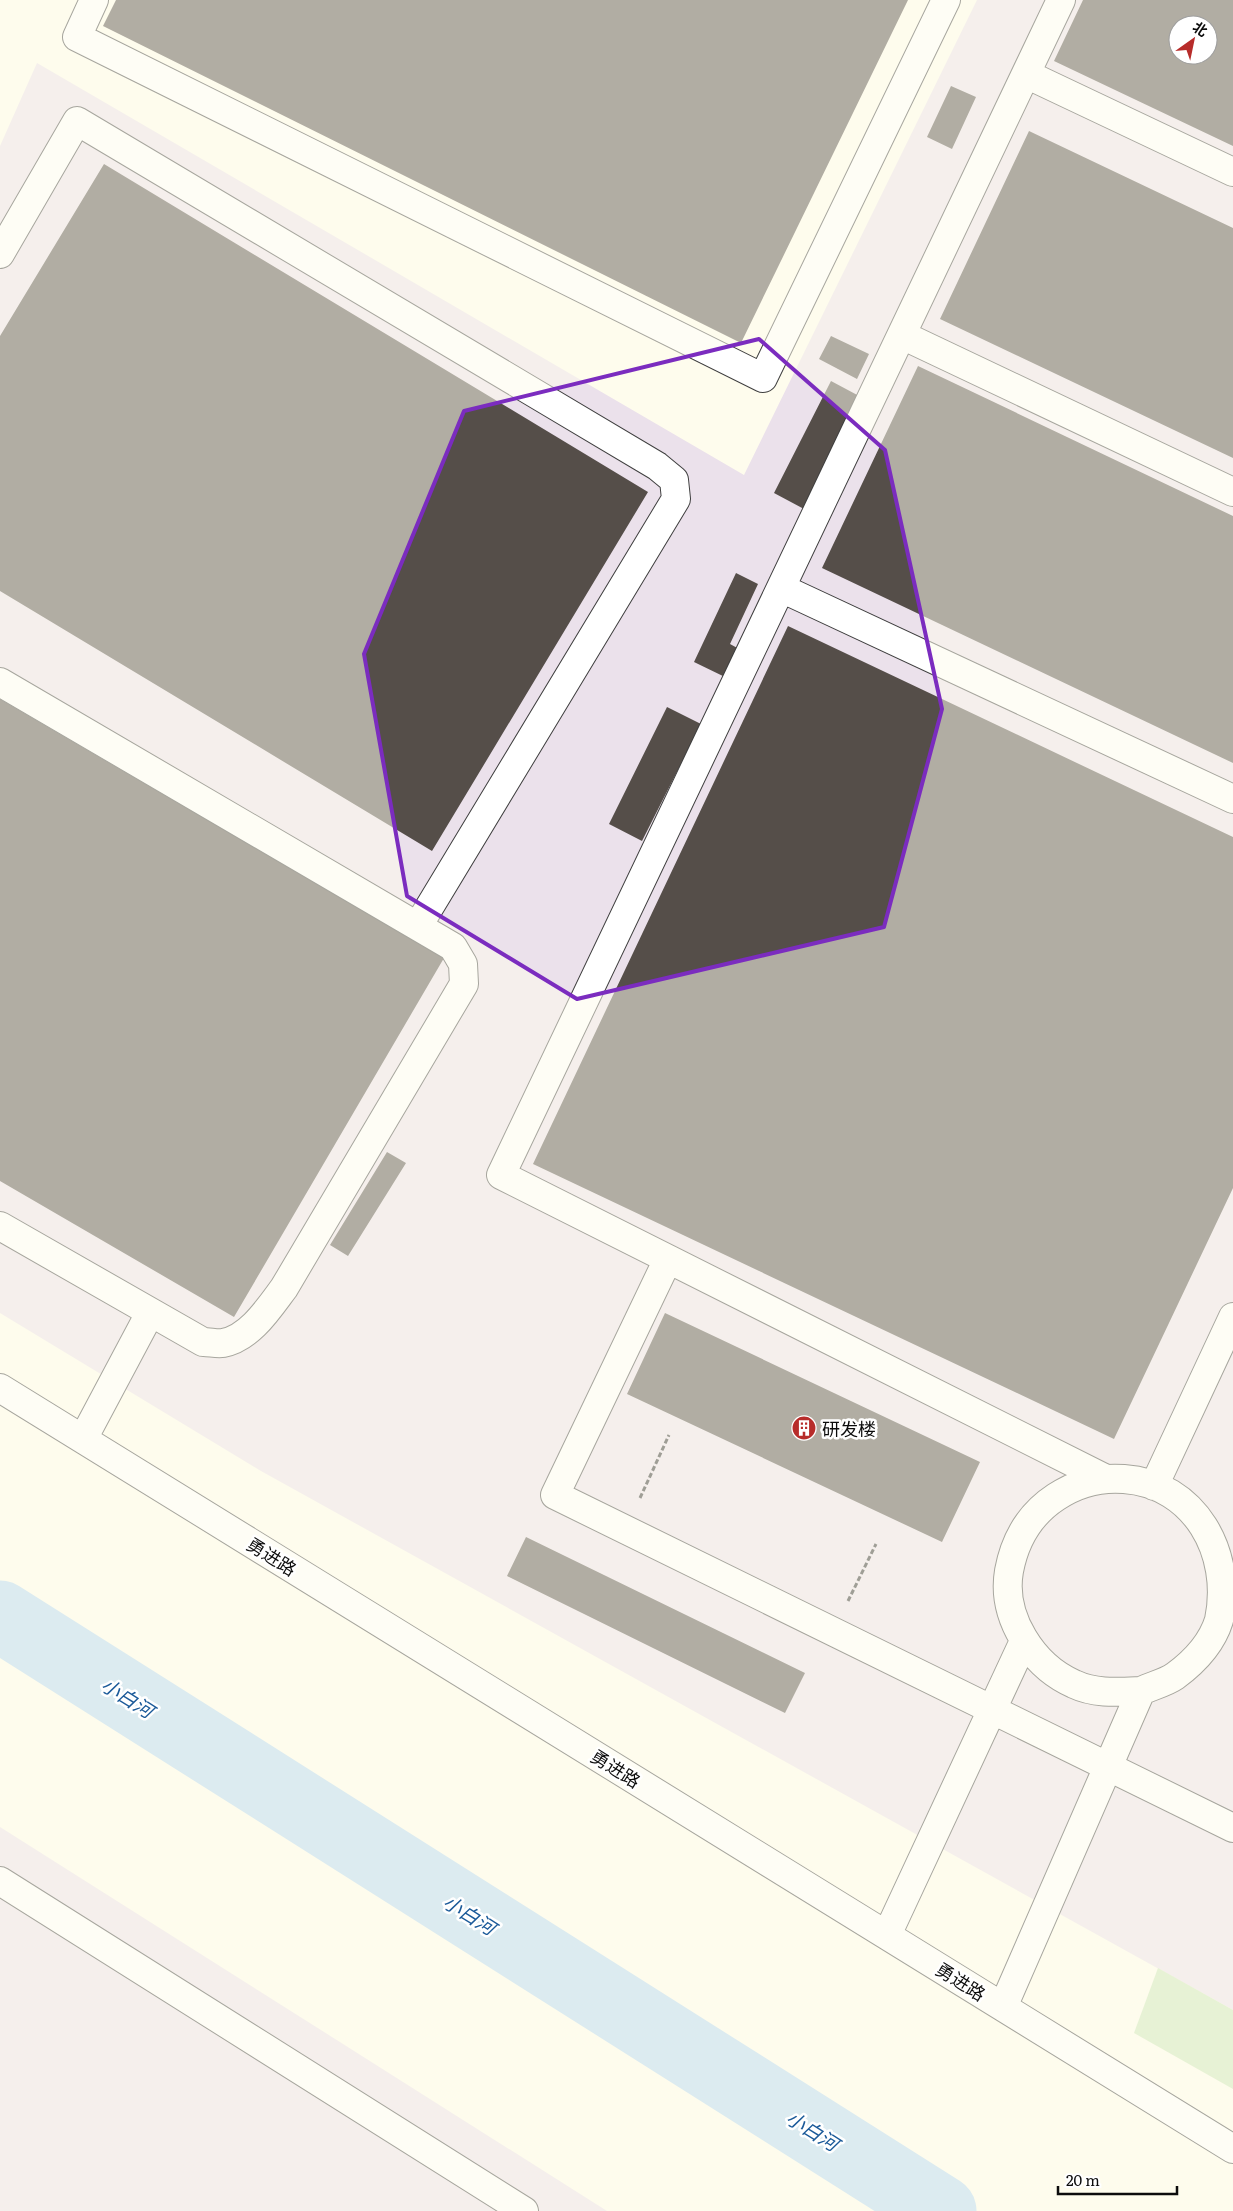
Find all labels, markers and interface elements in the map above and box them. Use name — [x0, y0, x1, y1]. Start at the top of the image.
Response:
north arrow — [1168, 15, 1218, 65]
text: 北 — [1189, 16, 1212, 40]
building icon: 研发楼 — [791, 1415, 817, 1441]
place label: 研发楼 — [822, 1415, 876, 1442]
street label: 勇进路 — [242, 1530, 302, 1582]
water label: 小白河 — [96, 1670, 163, 1726]
street label: 勇进路 — [586, 1742, 646, 1794]
water label: 小白河 — [438, 1887, 505, 1943]
street label: 勇进路 — [931, 1955, 991, 2007]
water label: 小白河 — [781, 2103, 848, 2159]
scale bar — [1058, 2164, 1177, 2196]
text: 20 m — [1066, 2168, 1100, 2191]

